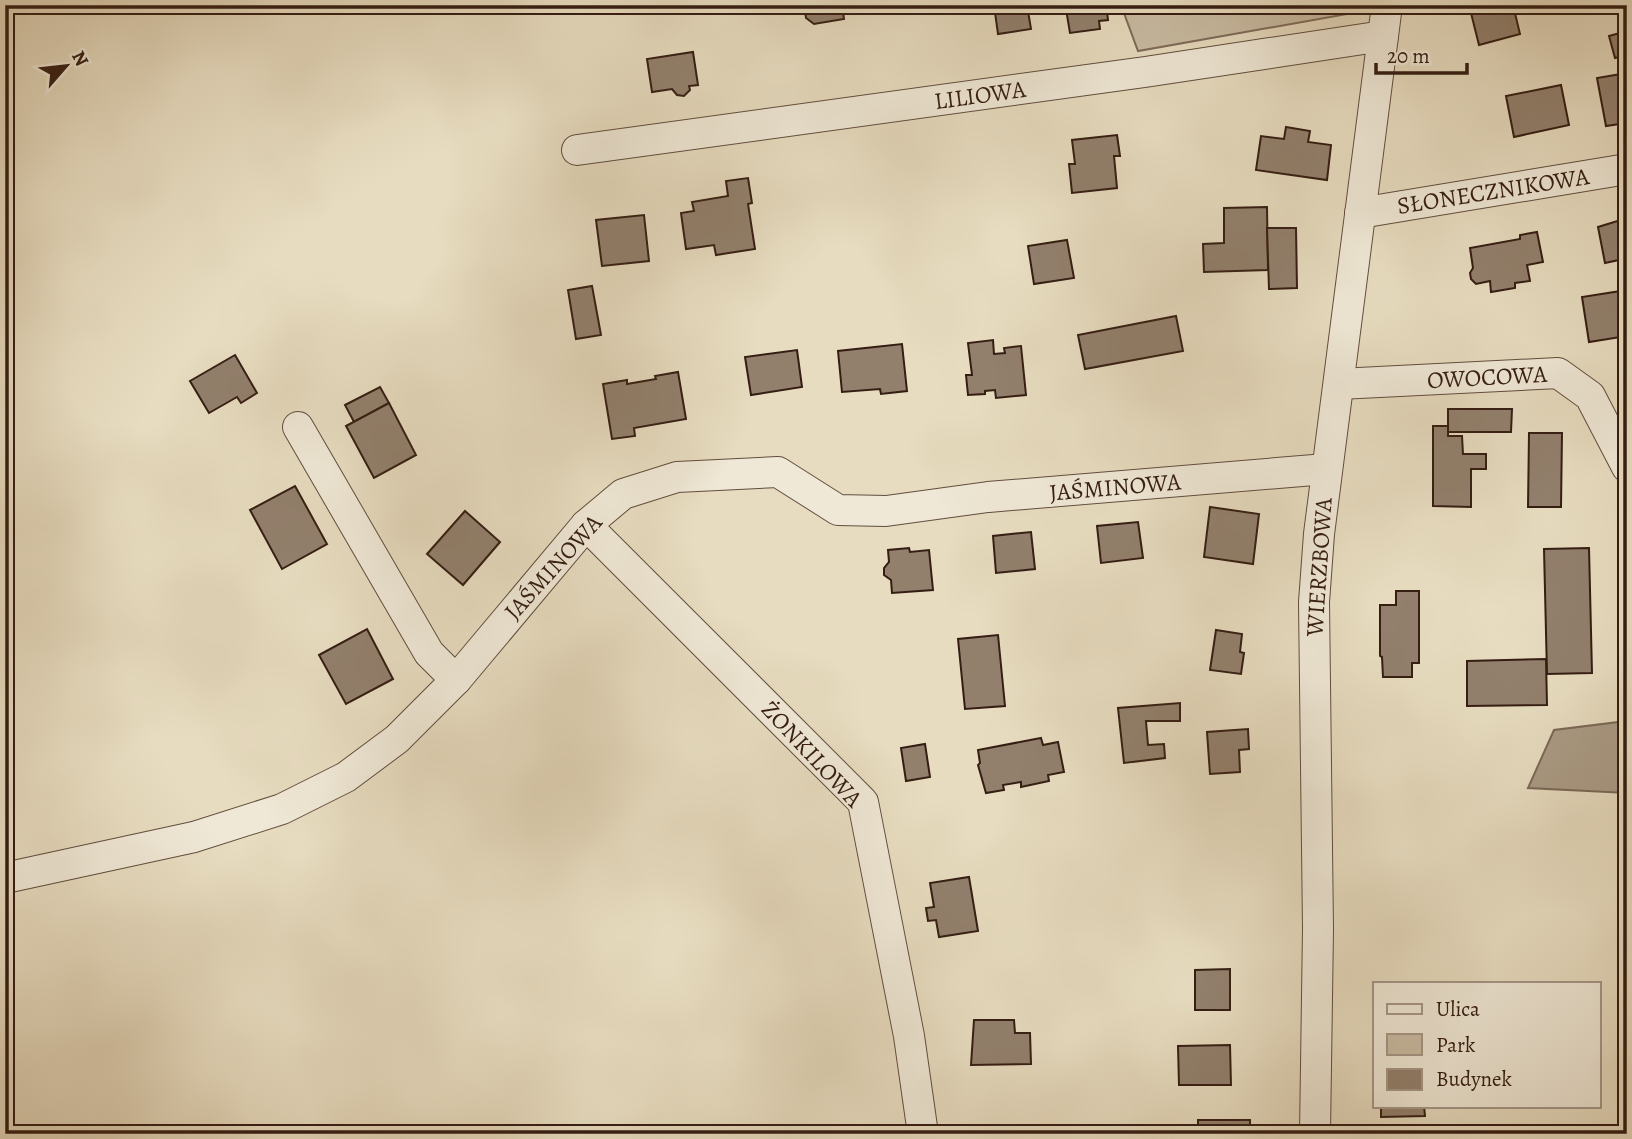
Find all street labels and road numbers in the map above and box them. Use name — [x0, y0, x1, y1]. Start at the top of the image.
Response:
street label: LILIOWA — [932, 73, 1029, 117]
street label: SŁONECZNIKOWA — [1395, 160, 1592, 222]
street label: OWOCOWA — [1426, 358, 1549, 396]
street label: JAŚMINOWA — [1048, 465, 1183, 509]
street label: WIERZBOWA — [1298, 496, 1340, 638]
street label: JAŚMINOWA — [497, 507, 610, 627]
street label: ŻONKILOWA — [754, 694, 870, 815]

